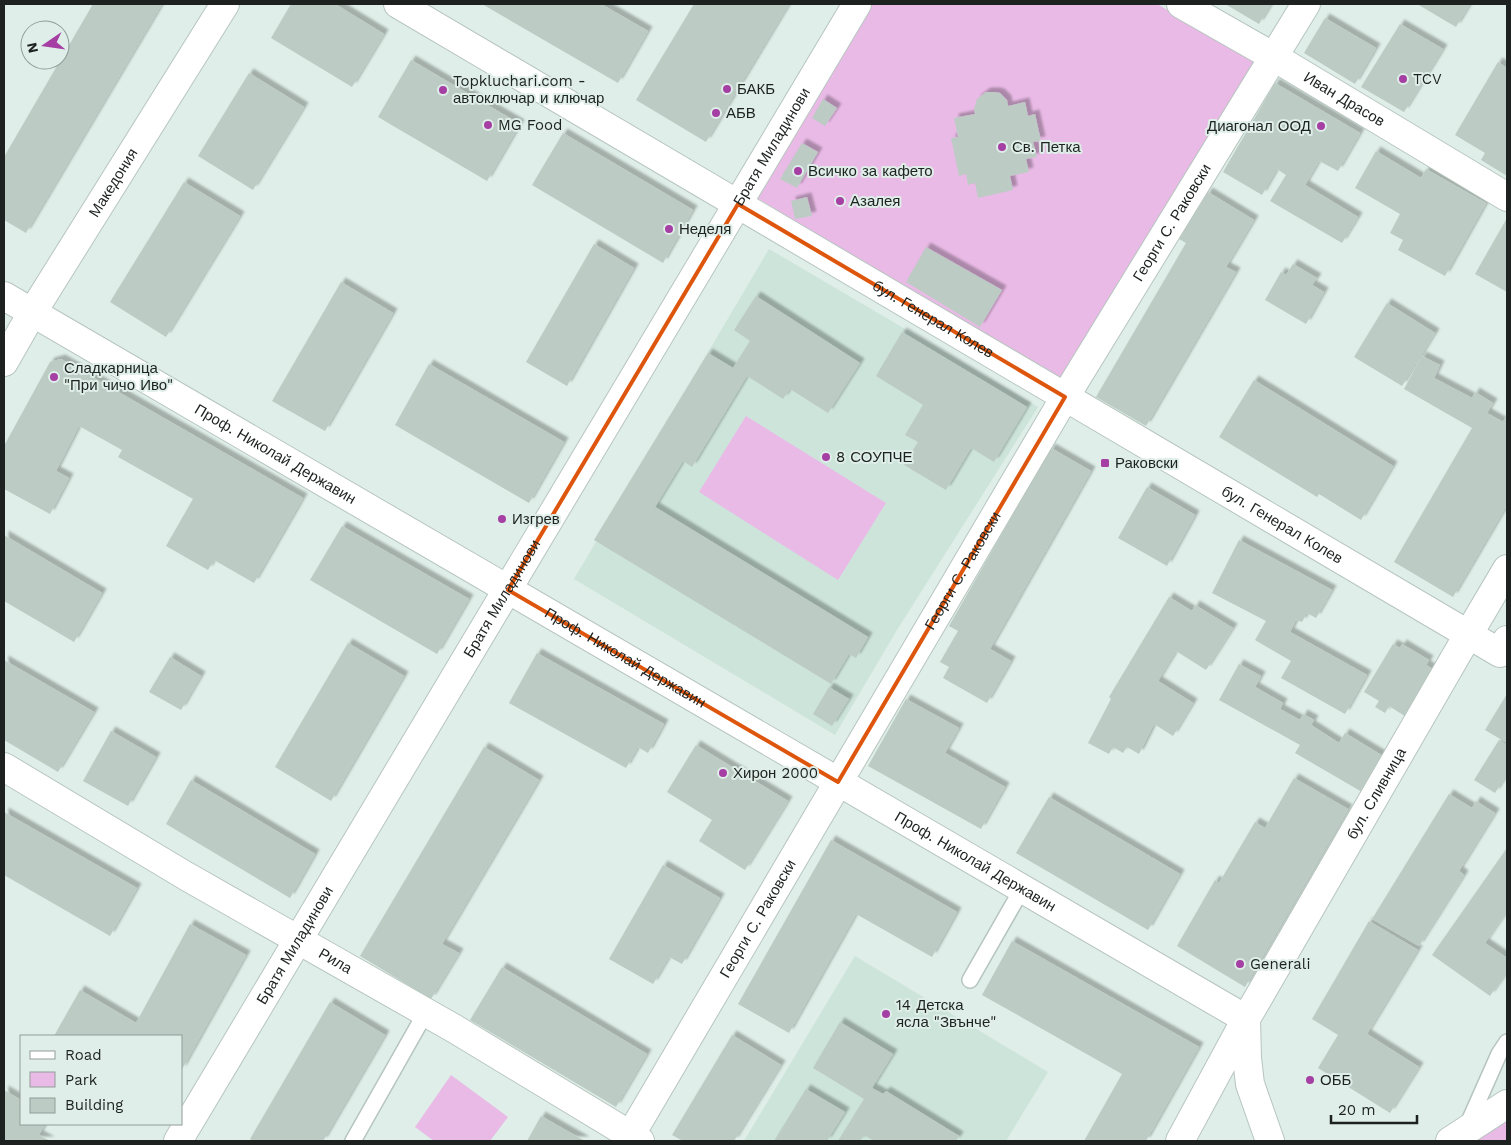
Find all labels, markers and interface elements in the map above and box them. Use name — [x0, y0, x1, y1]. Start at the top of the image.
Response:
north arrow — [20, 20, 70, 70]
text: N — [23, 41, 41, 55]
street label: Иван Драсов — [1301, 68, 1388, 130]
place label: TCV — [1413, 70, 1442, 88]
place label: Topkluchari.com - автоключар и ключар — [453, 72, 604, 107]
marker: TCV — [1397, 73, 1409, 85]
place label: БАКБ — [737, 80, 775, 98]
marker: БАКБ — [721, 83, 733, 95]
marker: Topkluchari.com - автоключар и ключар — [437, 84, 449, 96]
street label: Братя Миладинови — [730, 84, 814, 209]
place label: АБВ — [726, 104, 756, 122]
marker: АБВ — [710, 107, 722, 119]
place label: MG Food — [498, 116, 563, 134]
place label: Диагонал ООД — [1207, 117, 1311, 135]
marker: MG Food — [482, 119, 494, 131]
marker: Диагонал ООД — [1315, 120, 1327, 132]
place label: Св. Петка — [1012, 138, 1081, 156]
marker: Св. Петка — [996, 141, 1008, 153]
street label: Македония — [85, 145, 142, 220]
street label: Георги С. Раковски — [1129, 161, 1215, 285]
place label: Всичко за кафето — [808, 162, 933, 180]
marker: Всичко за кафето — [792, 165, 804, 177]
place label: Азалея — [850, 192, 900, 210]
marker: Азалея — [834, 195, 846, 207]
place label: Неделя — [679, 220, 731, 238]
marker: Неделя — [663, 223, 675, 235]
street label: бул. Генерал Колев — [869, 276, 997, 362]
place label: Сладкарница "При чичо Иво" — [64, 359, 173, 394]
marker: Сладкарница "При чичо Иво" — [48, 371, 60, 383]
street label: Проф. Николай Державин — [192, 400, 359, 508]
place label: 8 СОУПЧЕ — [836, 448, 913, 466]
marker: 8 СОУПЧЕ — [820, 451, 832, 463]
place label: Раковски — [1115, 454, 1178, 472]
marker: Раковски — [1099, 457, 1111, 469]
street label: бул. Генерал Колев — [1218, 482, 1346, 567]
street label: Георги С. Раковски — [921, 508, 1005, 633]
place label: Изгрев — [512, 510, 560, 528]
marker: Изгрев — [496, 513, 508, 525]
street label: Братя Миладинови — [460, 536, 544, 661]
street label: Проф. Николай Державин — [542, 604, 709, 712]
street label: бул. Сливница — [1343, 744, 1410, 843]
place label: Хирон 2000 — [733, 764, 818, 782]
marker: Хирон 2000 — [717, 767, 729, 779]
street label: Проф. Николай Державин — [892, 808, 1059, 915]
street label: Георги С. Раковски — [716, 856, 800, 981]
street label: Братя Миладинови — [253, 883, 337, 1008]
street label: Рила — [315, 944, 356, 978]
place label: Generali — [1250, 955, 1310, 973]
marker: Generali — [1234, 958, 1246, 970]
place label: 14 Детска ясла "Звънче" — [896, 996, 996, 1031]
marker: 14 Детска ясла "Звънче" — [880, 1008, 892, 1020]
legend — [20, 1035, 182, 1125]
text: Road — [65, 1046, 102, 1064]
text: Park — [65, 1071, 98, 1089]
place label: ОББ — [1320, 1071, 1352, 1089]
marker: ОББ — [1304, 1074, 1316, 1086]
scale bar — [1331, 1092, 1417, 1124]
text: Building — [65, 1096, 123, 1114]
text: 20 m — [1338, 1101, 1376, 1119]

